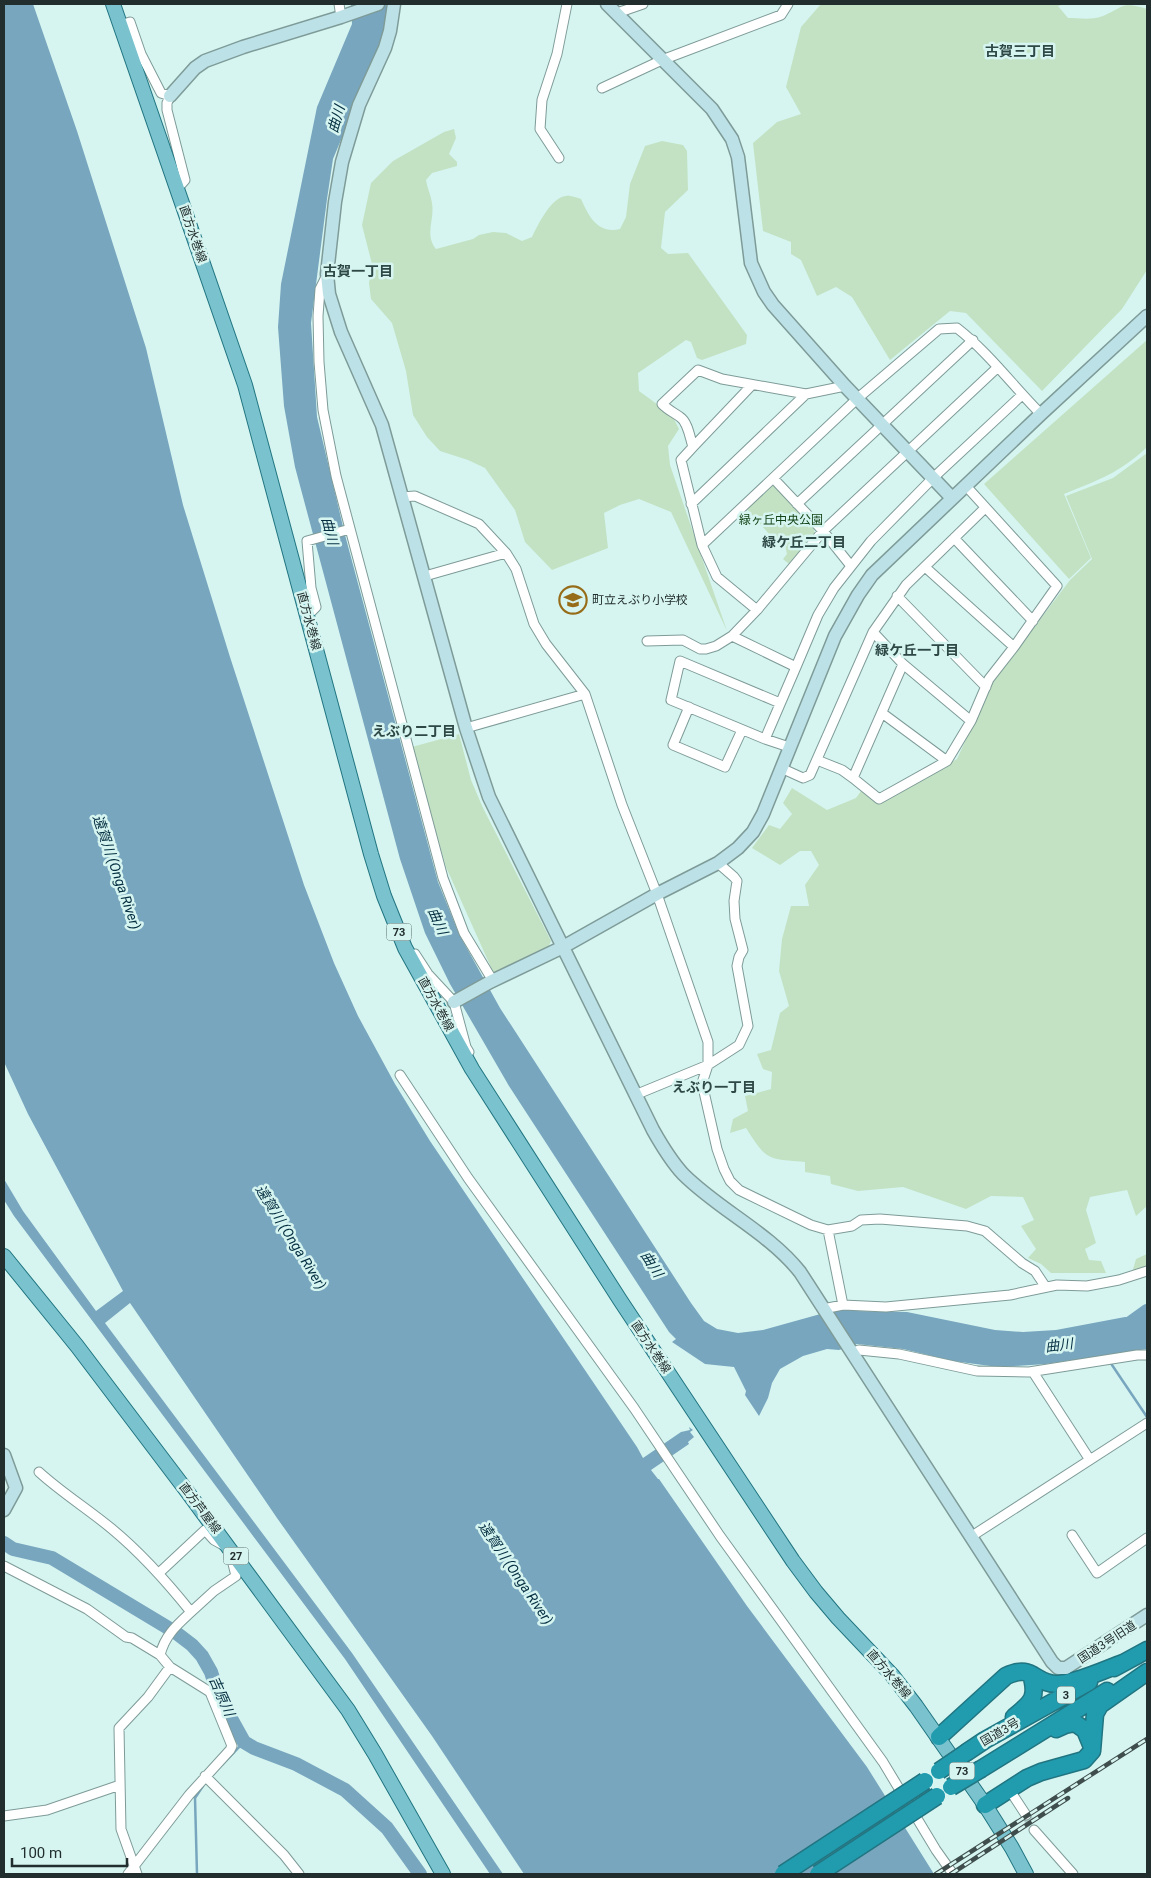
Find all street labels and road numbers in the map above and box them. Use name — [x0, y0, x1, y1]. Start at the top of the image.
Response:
street label: 直方水巻線 — [177, 203, 209, 265]
street label: 直方水巻線 — [294, 590, 324, 652]
road number: 73 — [386, 924, 412, 940]
street label: 直方水巻線 — [415, 974, 457, 1034]
street label: 直方水巻線 — [628, 1318, 674, 1376]
street label: 直方芦屋線 — [176, 1480, 224, 1536]
road number: 27 — [224, 1548, 248, 1564]
street label: 国道3号旧道 — [1075, 1618, 1139, 1666]
street label: 直方水巻線 — [864, 1647, 914, 1701]
road number: 3 — [1057, 1686, 1075, 1704]
street label: 国道3号 — [978, 1715, 1022, 1749]
road number: 73 — [950, 1762, 974, 1780]

